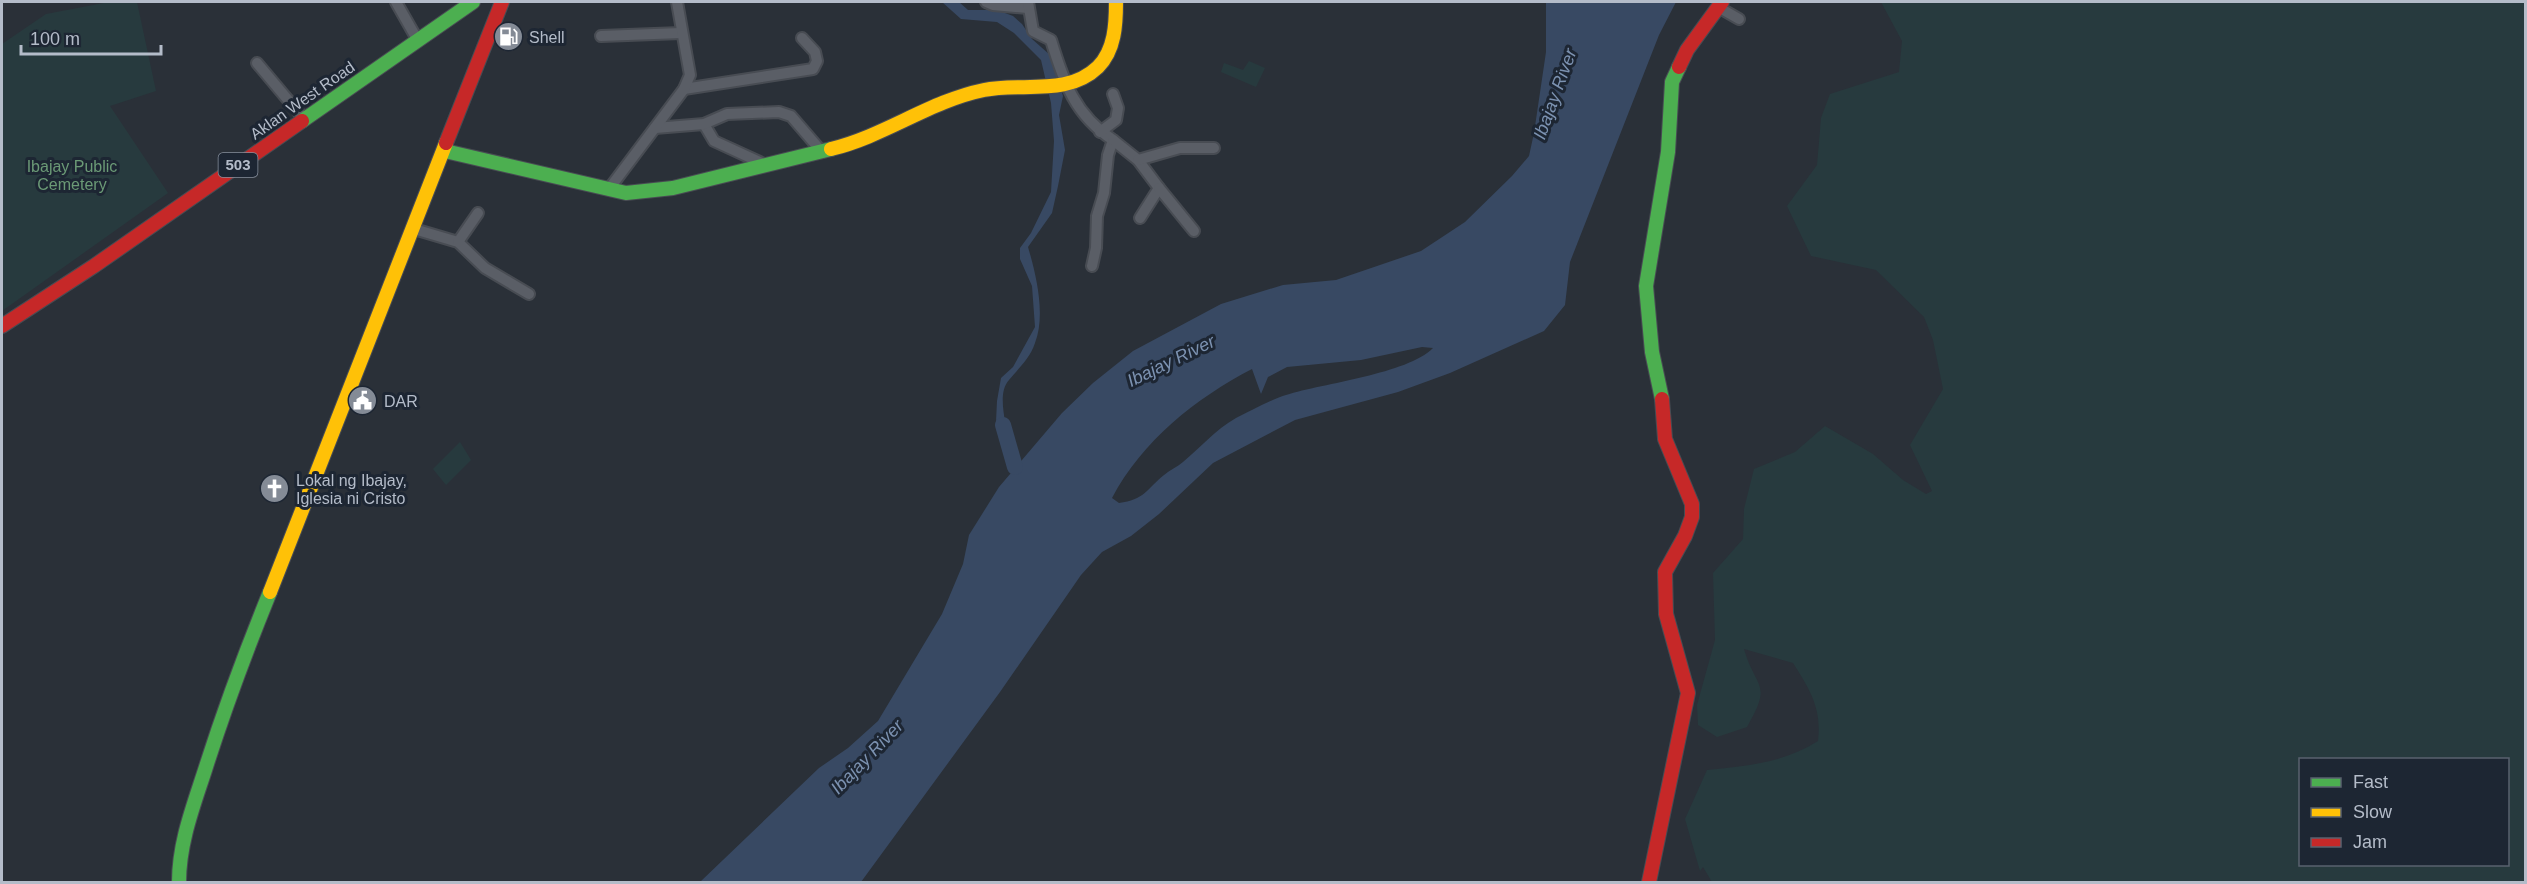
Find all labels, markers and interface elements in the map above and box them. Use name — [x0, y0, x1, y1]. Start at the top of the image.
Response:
scale bar — [21, 18, 160, 56]
fuel station icon: Shell — [492, 21, 524, 53]
text: 100 m — [30, 29, 80, 49]
place label: Shell — [529, 29, 565, 46]
water label: Ibajay River — [1529, 45, 1581, 142]
street label: Aklan West Road — [247, 58, 358, 143]
road number: 503 — [218, 153, 258, 177]
park label: Ibajay Public Cemetery — [27, 158, 117, 193]
water label: Ibajay River — [1124, 331, 1219, 391]
public building icon: DAR — [347, 385, 379, 417]
place label: DAR — [384, 393, 418, 410]
place label: Lokal ng Ibajay, Iglesia ni Cristo — [296, 472, 407, 507]
church icon: Lokal ng Ibajay, Iglesia ni Cristo — [259, 473, 291, 505]
water label: Ibajay River — [827, 715, 908, 798]
legend — [2299, 758, 2509, 866]
text: Fast — [2353, 772, 2388, 792]
text: Slow — [2353, 802, 2393, 822]
text: Jam — [2353, 832, 2387, 852]

